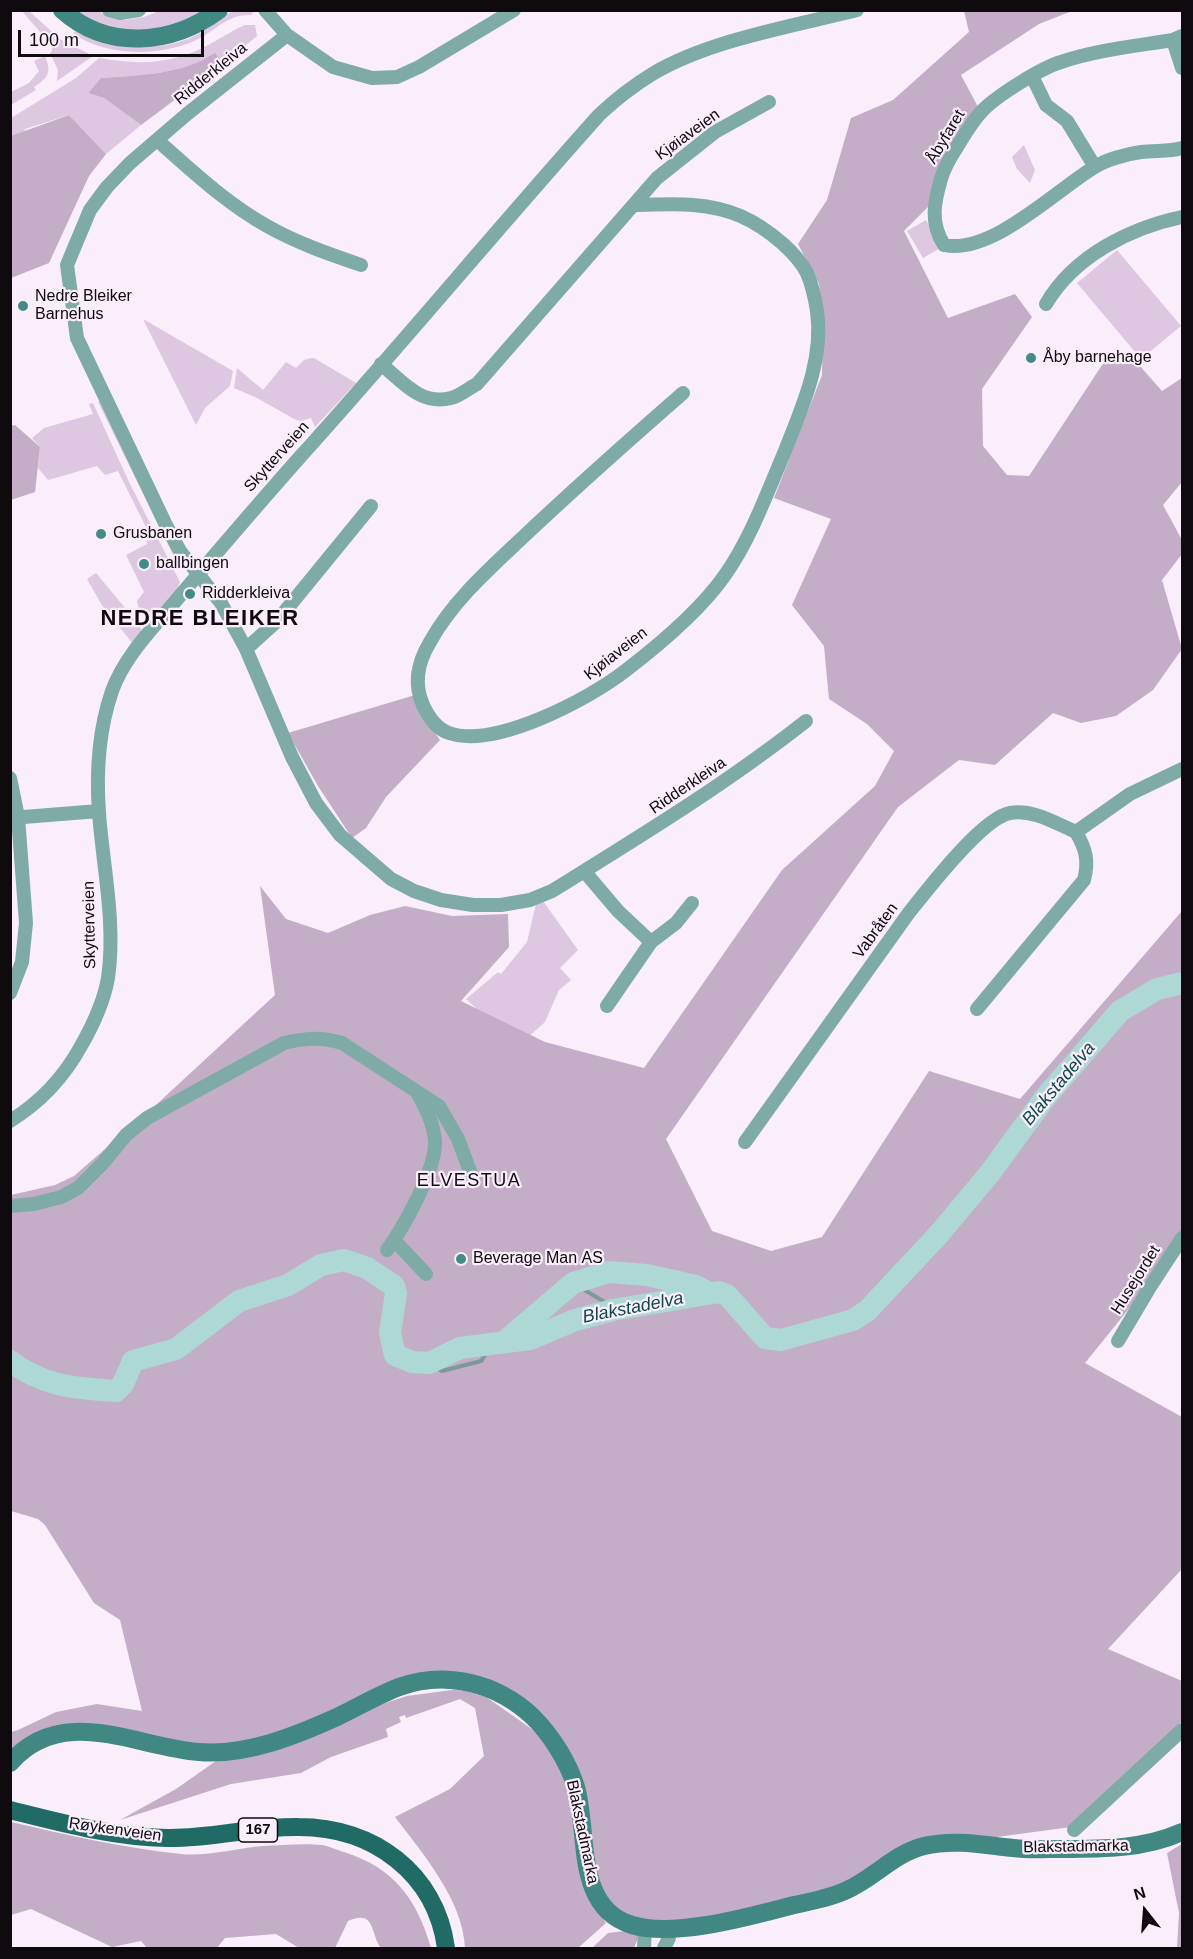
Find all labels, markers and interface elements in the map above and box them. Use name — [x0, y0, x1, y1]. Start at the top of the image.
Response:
scale bar — [21, 18, 207, 56]
text: 100 m — [29, 30, 79, 50]
street label: Ridderkleiva — [171, 39, 251, 109]
street label: Kjøiaveien — [652, 105, 724, 165]
street label: Åbyfaret — [922, 107, 970, 167]
place label: Nedre Bleiker Barnehus — [35, 287, 132, 325]
marker: Nedre Bleiker Barnehus — [16, 299, 30, 313]
place label: Åby barnehage — [1043, 348, 1152, 368]
marker: Åby barnehage — [1024, 351, 1038, 365]
street label: Skytterveien — [240, 418, 314, 496]
place label: Grusbanen — [113, 524, 192, 544]
marker: Grusbanen — [94, 527, 108, 541]
place label: ballbingen — [156, 554, 229, 574]
marker: ballbingen — [137, 557, 151, 571]
place label: Ridderkleiva — [202, 584, 290, 604]
marker: Ridderkleiva — [183, 587, 197, 601]
district label: NEDRE BLEIKER — [100, 606, 300, 632]
street label: Kjøiaveien — [581, 623, 651, 685]
street label: Ridderkleiva — [646, 753, 730, 819]
street label: Skytterveien — [80, 881, 100, 969]
street label: Vabråten — [849, 900, 903, 962]
water label: Blakstadelva — [1018, 1038, 1100, 1130]
district label: ELVESTUA — [417, 1170, 521, 1192]
street label: Husejordet — [1107, 1242, 1165, 1318]
place label: Beverage Man AS — [473, 1249, 603, 1269]
marker: Beverage Man AS — [454, 1252, 468, 1266]
water label: Blakstadelva — [581, 1288, 685, 1328]
street label: Blakstadmarka — [562, 1778, 602, 1886]
street label: Røykenveien — [67, 1814, 163, 1846]
road number: 167 — [238, 1818, 278, 1842]
street label: Blakstadmarka — [1023, 1836, 1129, 1858]
north arrow — [1115, 1881, 1175, 1941]
text: N — [1132, 1883, 1148, 1903]

